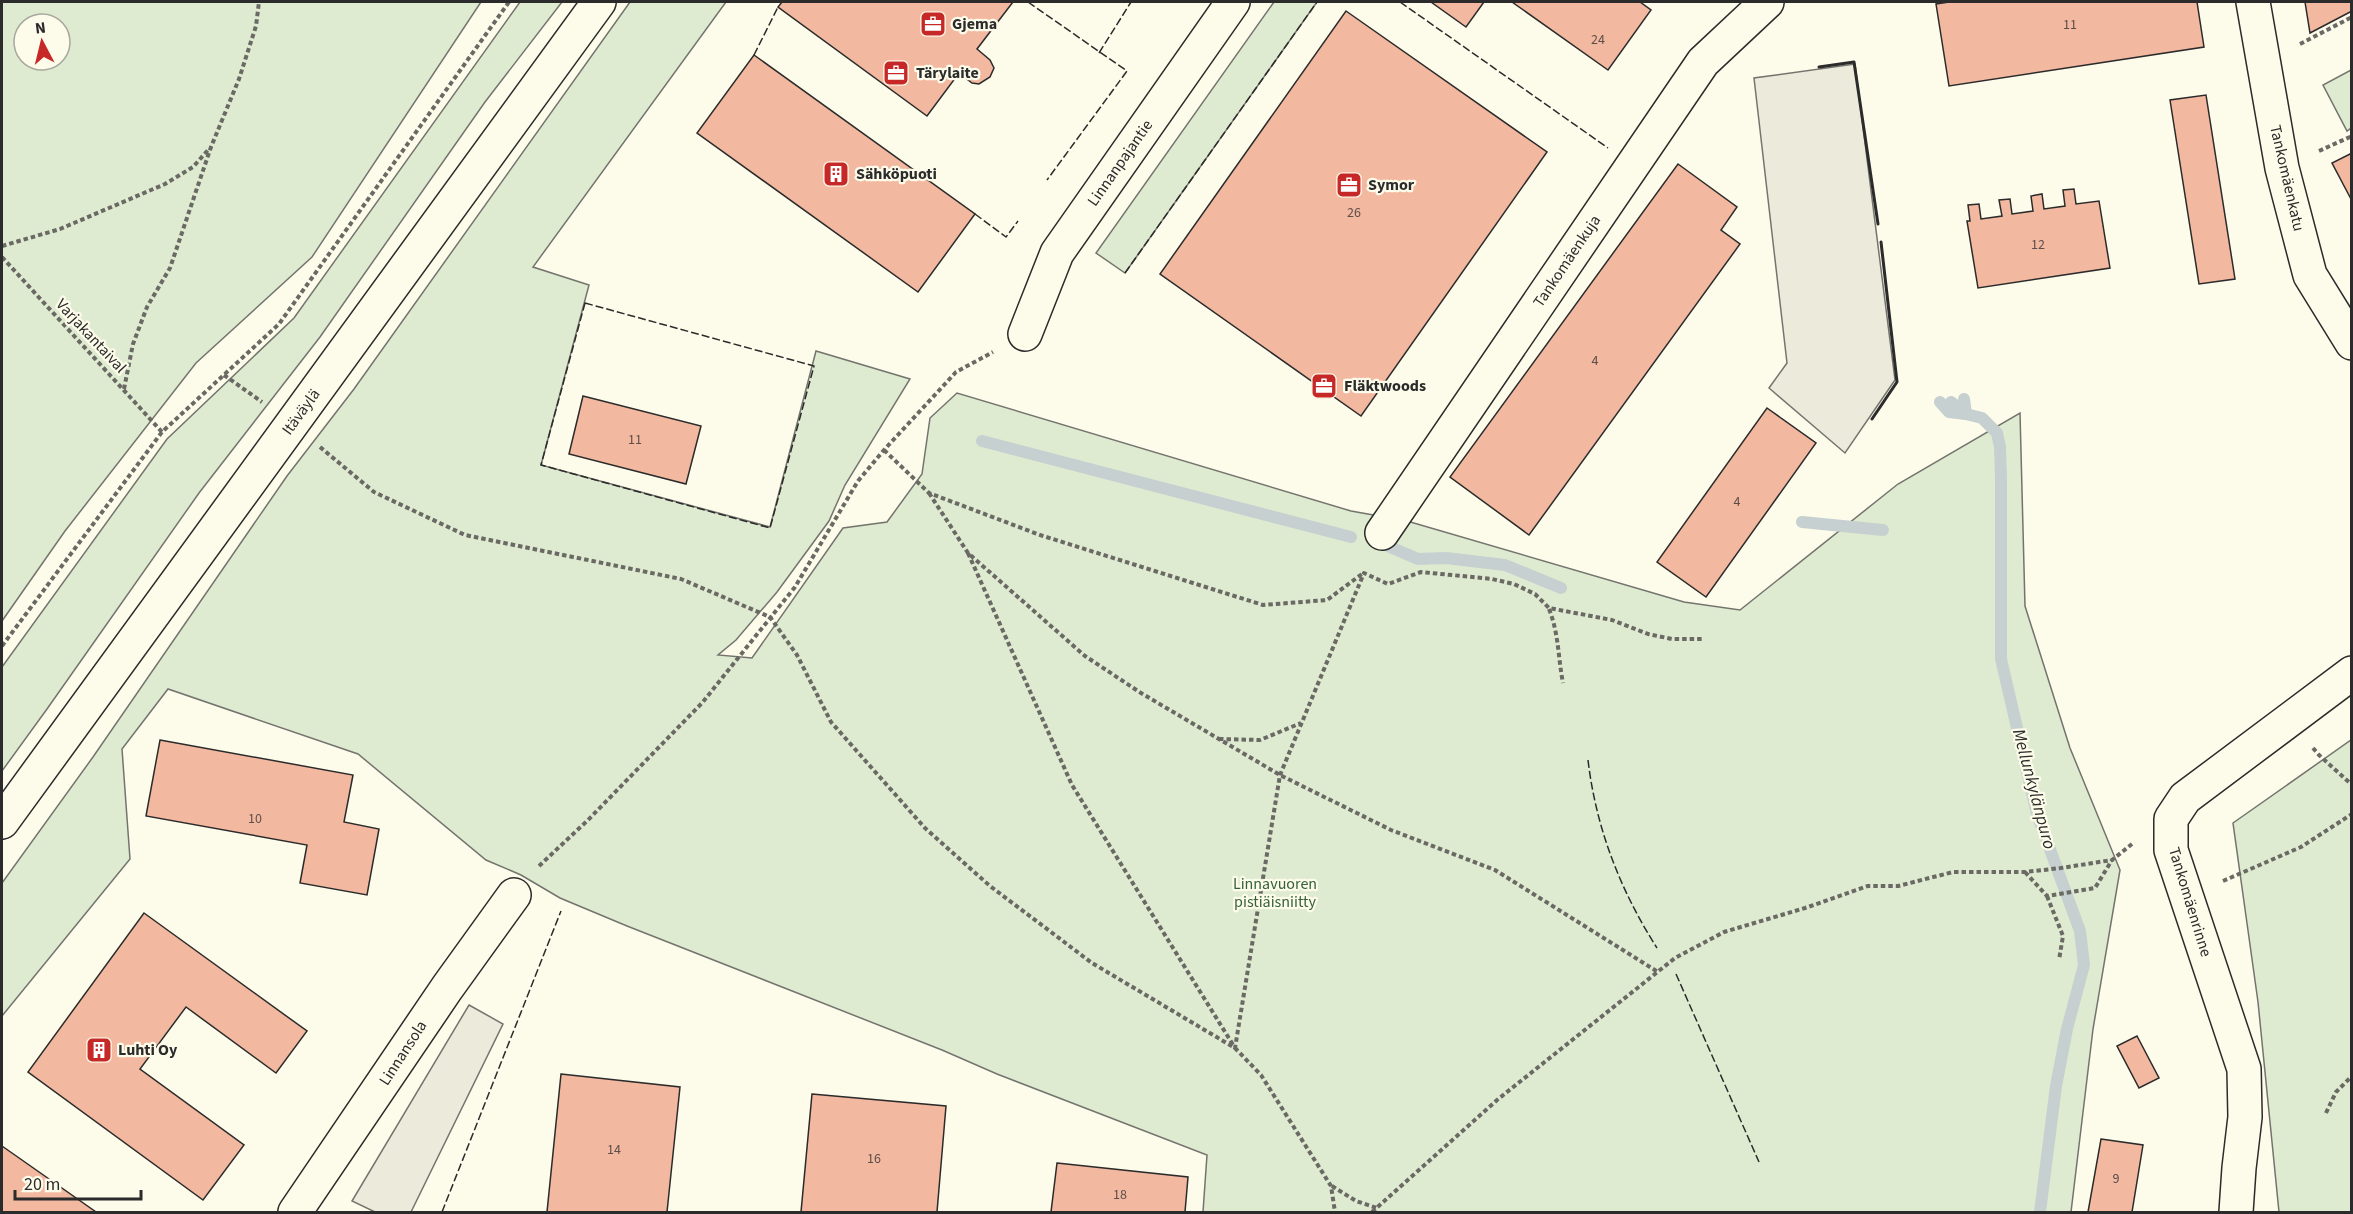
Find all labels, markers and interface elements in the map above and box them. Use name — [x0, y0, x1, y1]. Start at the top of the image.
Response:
office icon: Gjema — [918, 9, 948, 39]
north arrow — [12, 12, 72, 72]
place label: Gjema — [952, 13, 997, 35]
house number: 11 — [2063, 15, 2077, 35]
text: N — [34, 17, 47, 40]
house number: 24 — [1591, 30, 1605, 50]
office icon: Tärylaite — [881, 58, 911, 88]
place label: Tärylaite — [916, 62, 979, 84]
street label: Linnanpajantie — [1082, 115, 1158, 211]
street label: Tankomäenkatu — [2264, 123, 2310, 233]
building icon: Sähköpuoti — [821, 159, 851, 189]
place label: Sähköpuoti — [856, 163, 937, 185]
office icon: Symor — [1334, 170, 1364, 200]
place label: Symor — [1368, 174, 1415, 196]
house number: 26 — [1347, 203, 1361, 223]
street label: Tankomäenkuja — [1528, 211, 1606, 311]
house number: 12 — [2031, 235, 2045, 255]
street label: Varjakantaival — [51, 294, 131, 378]
house number: 4 — [1592, 351, 1599, 371]
office icon: Fläktwoods — [1309, 371, 1339, 401]
place label: Fläktwoods — [1344, 375, 1426, 397]
street label: Itäväylä — [277, 384, 325, 440]
house number: 11 — [628, 430, 642, 450]
house number: 4 — [1734, 492, 1741, 512]
water label: Mellunkylänpuro — [2006, 726, 2062, 852]
house number: 10 — [248, 809, 262, 829]
street label: Tankomäenrinne — [2163, 845, 2217, 960]
park label: Linnavuoren pistiäisniitty — [1233, 873, 1317, 913]
street label: Linnansola — [374, 1016, 432, 1090]
building icon: Luhti Oy — [84, 1035, 114, 1065]
place label: Luhti Oy — [118, 1039, 178, 1061]
house number: 14 — [607, 1140, 621, 1160]
house number: 16 — [867, 1149, 881, 1169]
scale bar — [15, 1163, 141, 1201]
house number: 9 — [2113, 1169, 2120, 1189]
text: 20 m — [24, 1172, 60, 1197]
house number: 18 — [1113, 1185, 1127, 1205]

